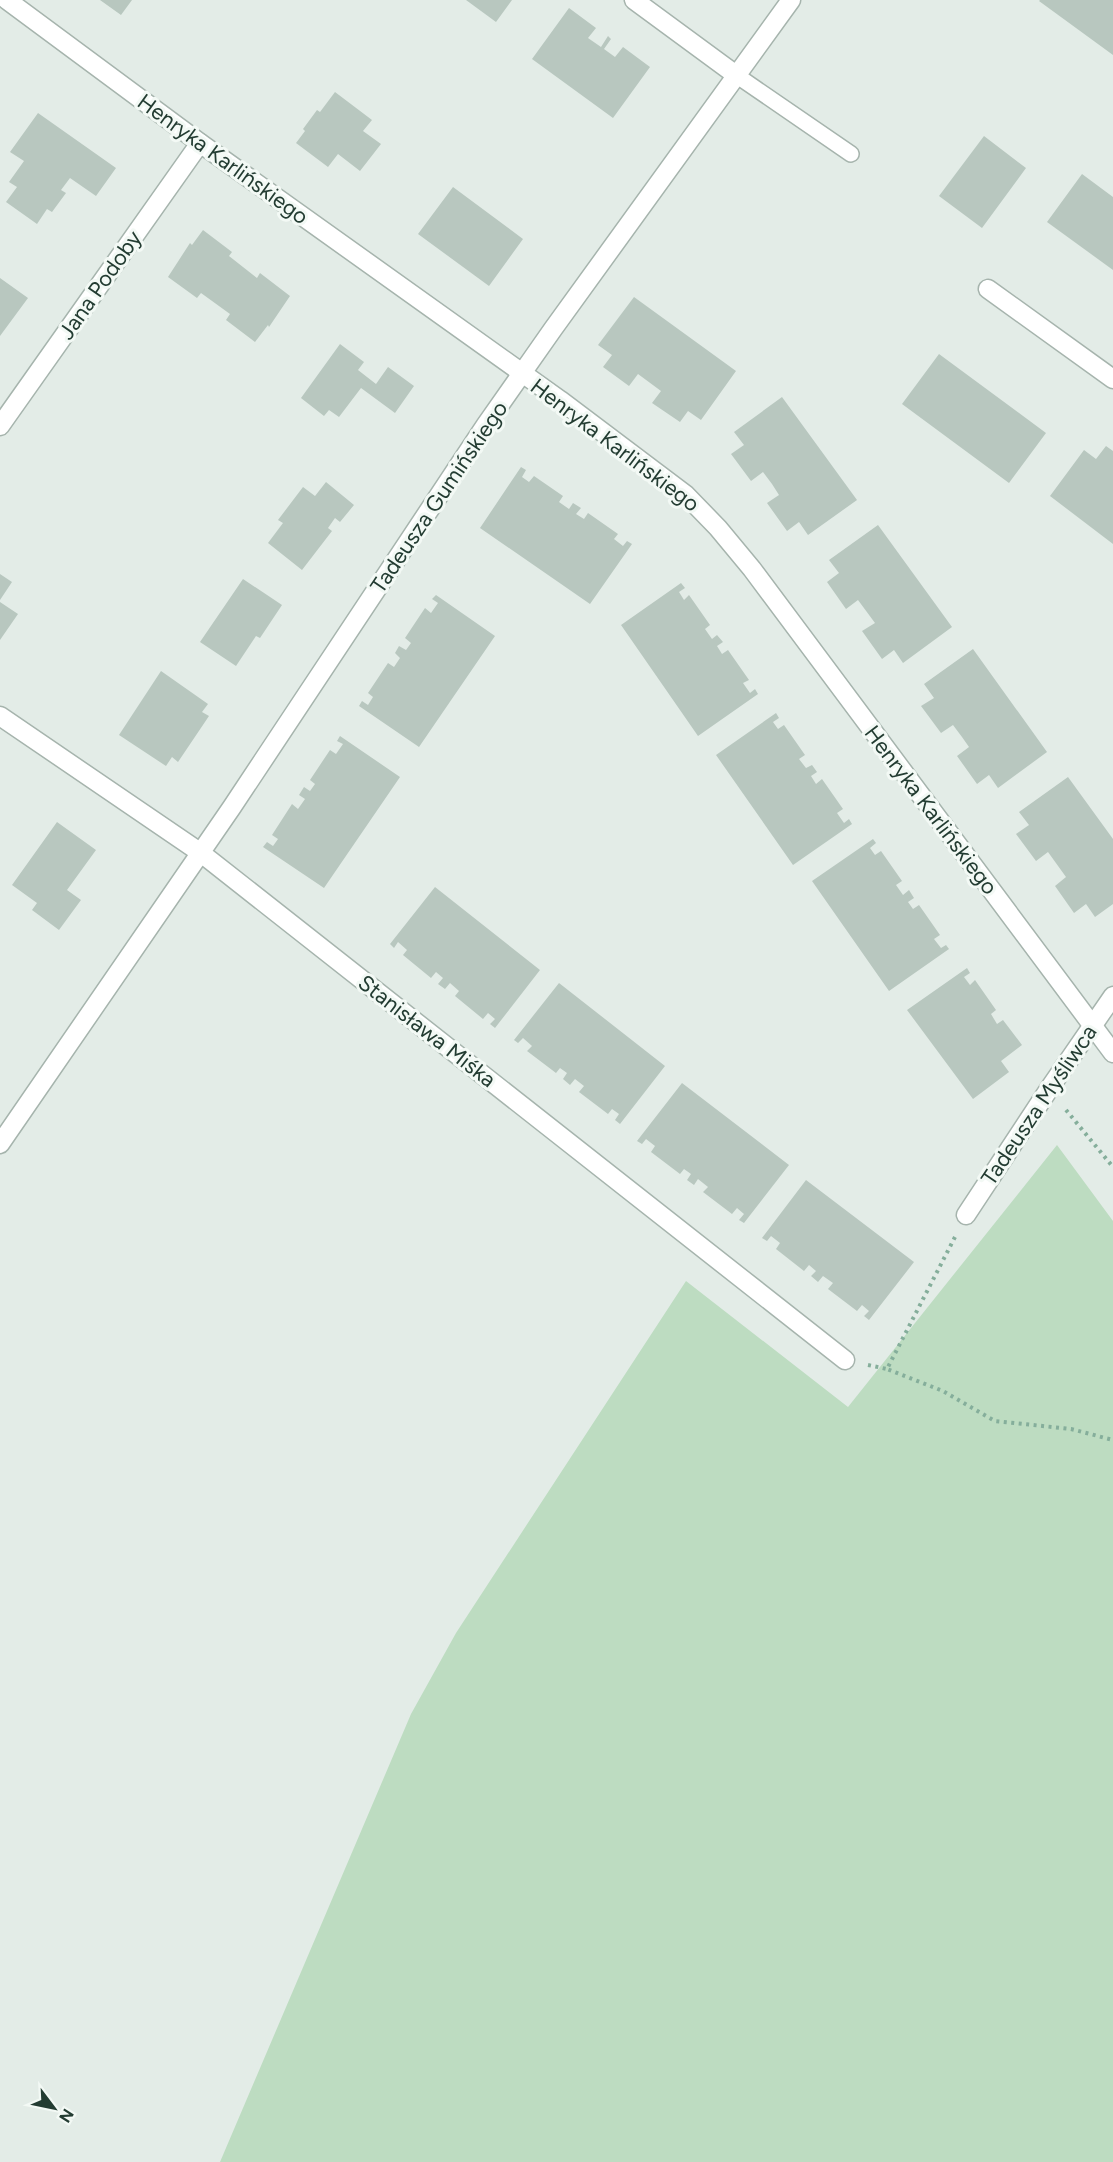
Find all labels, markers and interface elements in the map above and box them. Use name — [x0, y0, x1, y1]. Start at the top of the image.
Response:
street label: Henryka Karlińskiego — [132, 88, 314, 230]
street label: Jana Podoby — [53, 225, 148, 345]
street label: Henryka Karlińskiego — [525, 373, 705, 517]
street label: Tadeusza Gumińskiego — [365, 396, 513, 598]
street label: Henryka Karlińskiego — [859, 720, 1003, 900]
street label: Stanisława Miśka — [353, 969, 501, 1093]
street label: Tadeusza Myśliwca — [975, 1020, 1103, 1190]
north arrow — [24, 2078, 84, 2138]
text: N — [55, 2105, 78, 2126]

